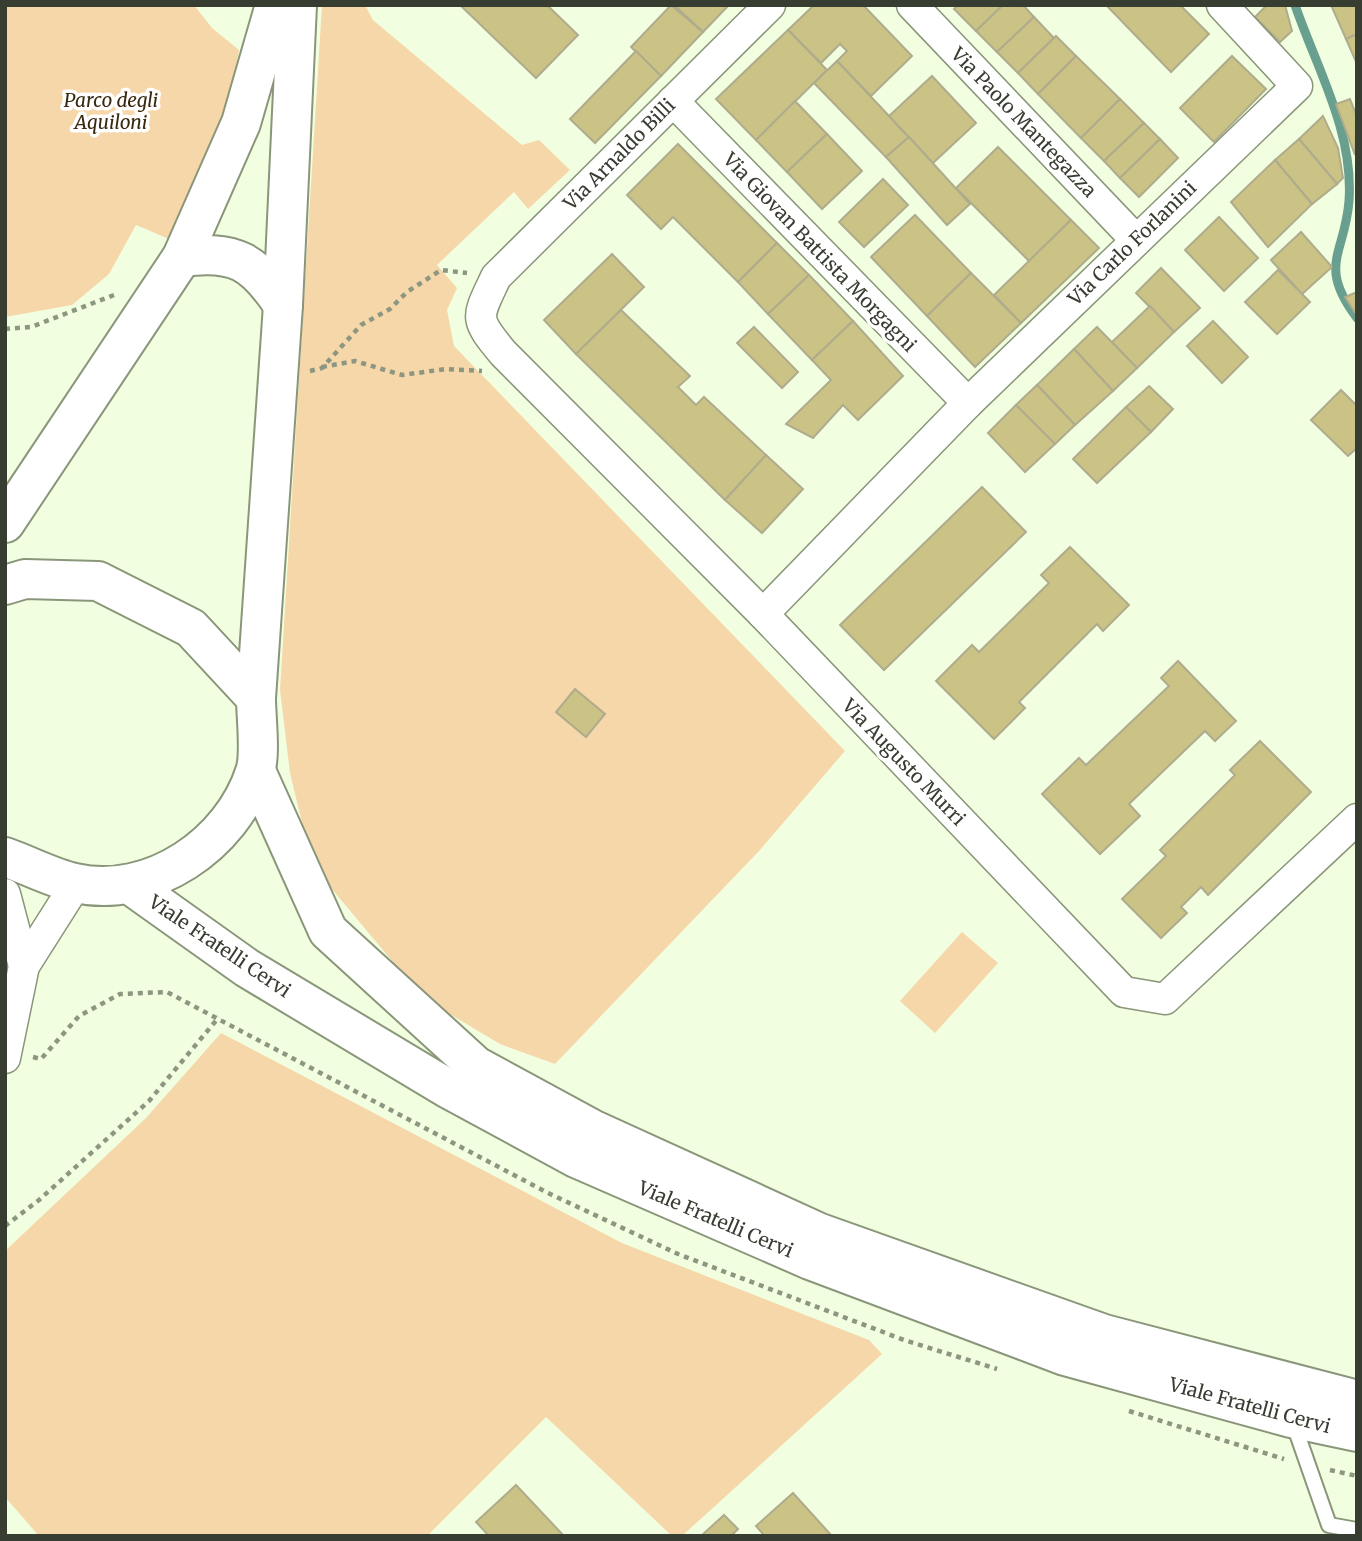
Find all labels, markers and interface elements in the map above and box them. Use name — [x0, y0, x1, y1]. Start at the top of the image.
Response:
street label: Via Paolo Mantegazza — [945, 41, 1102, 202]
park label: Parco degli Aquiloni — [64, 88, 158, 134]
street label: Via Arnaldo Billi — [557, 93, 680, 216]
street label: Via Giovan Battista Morgagni — [718, 147, 922, 357]
street label: Via Carlo Forlanini — [1062, 176, 1201, 311]
street label: Via Augusto Murri — [837, 693, 971, 830]
street label: Viale Fratelli Cervi — [144, 889, 296, 1002]
street label: Viale Fratelli Cervi — [634, 1175, 797, 1263]
street label: Viale Fratelli Cervi — [1166, 1372, 1333, 1438]

